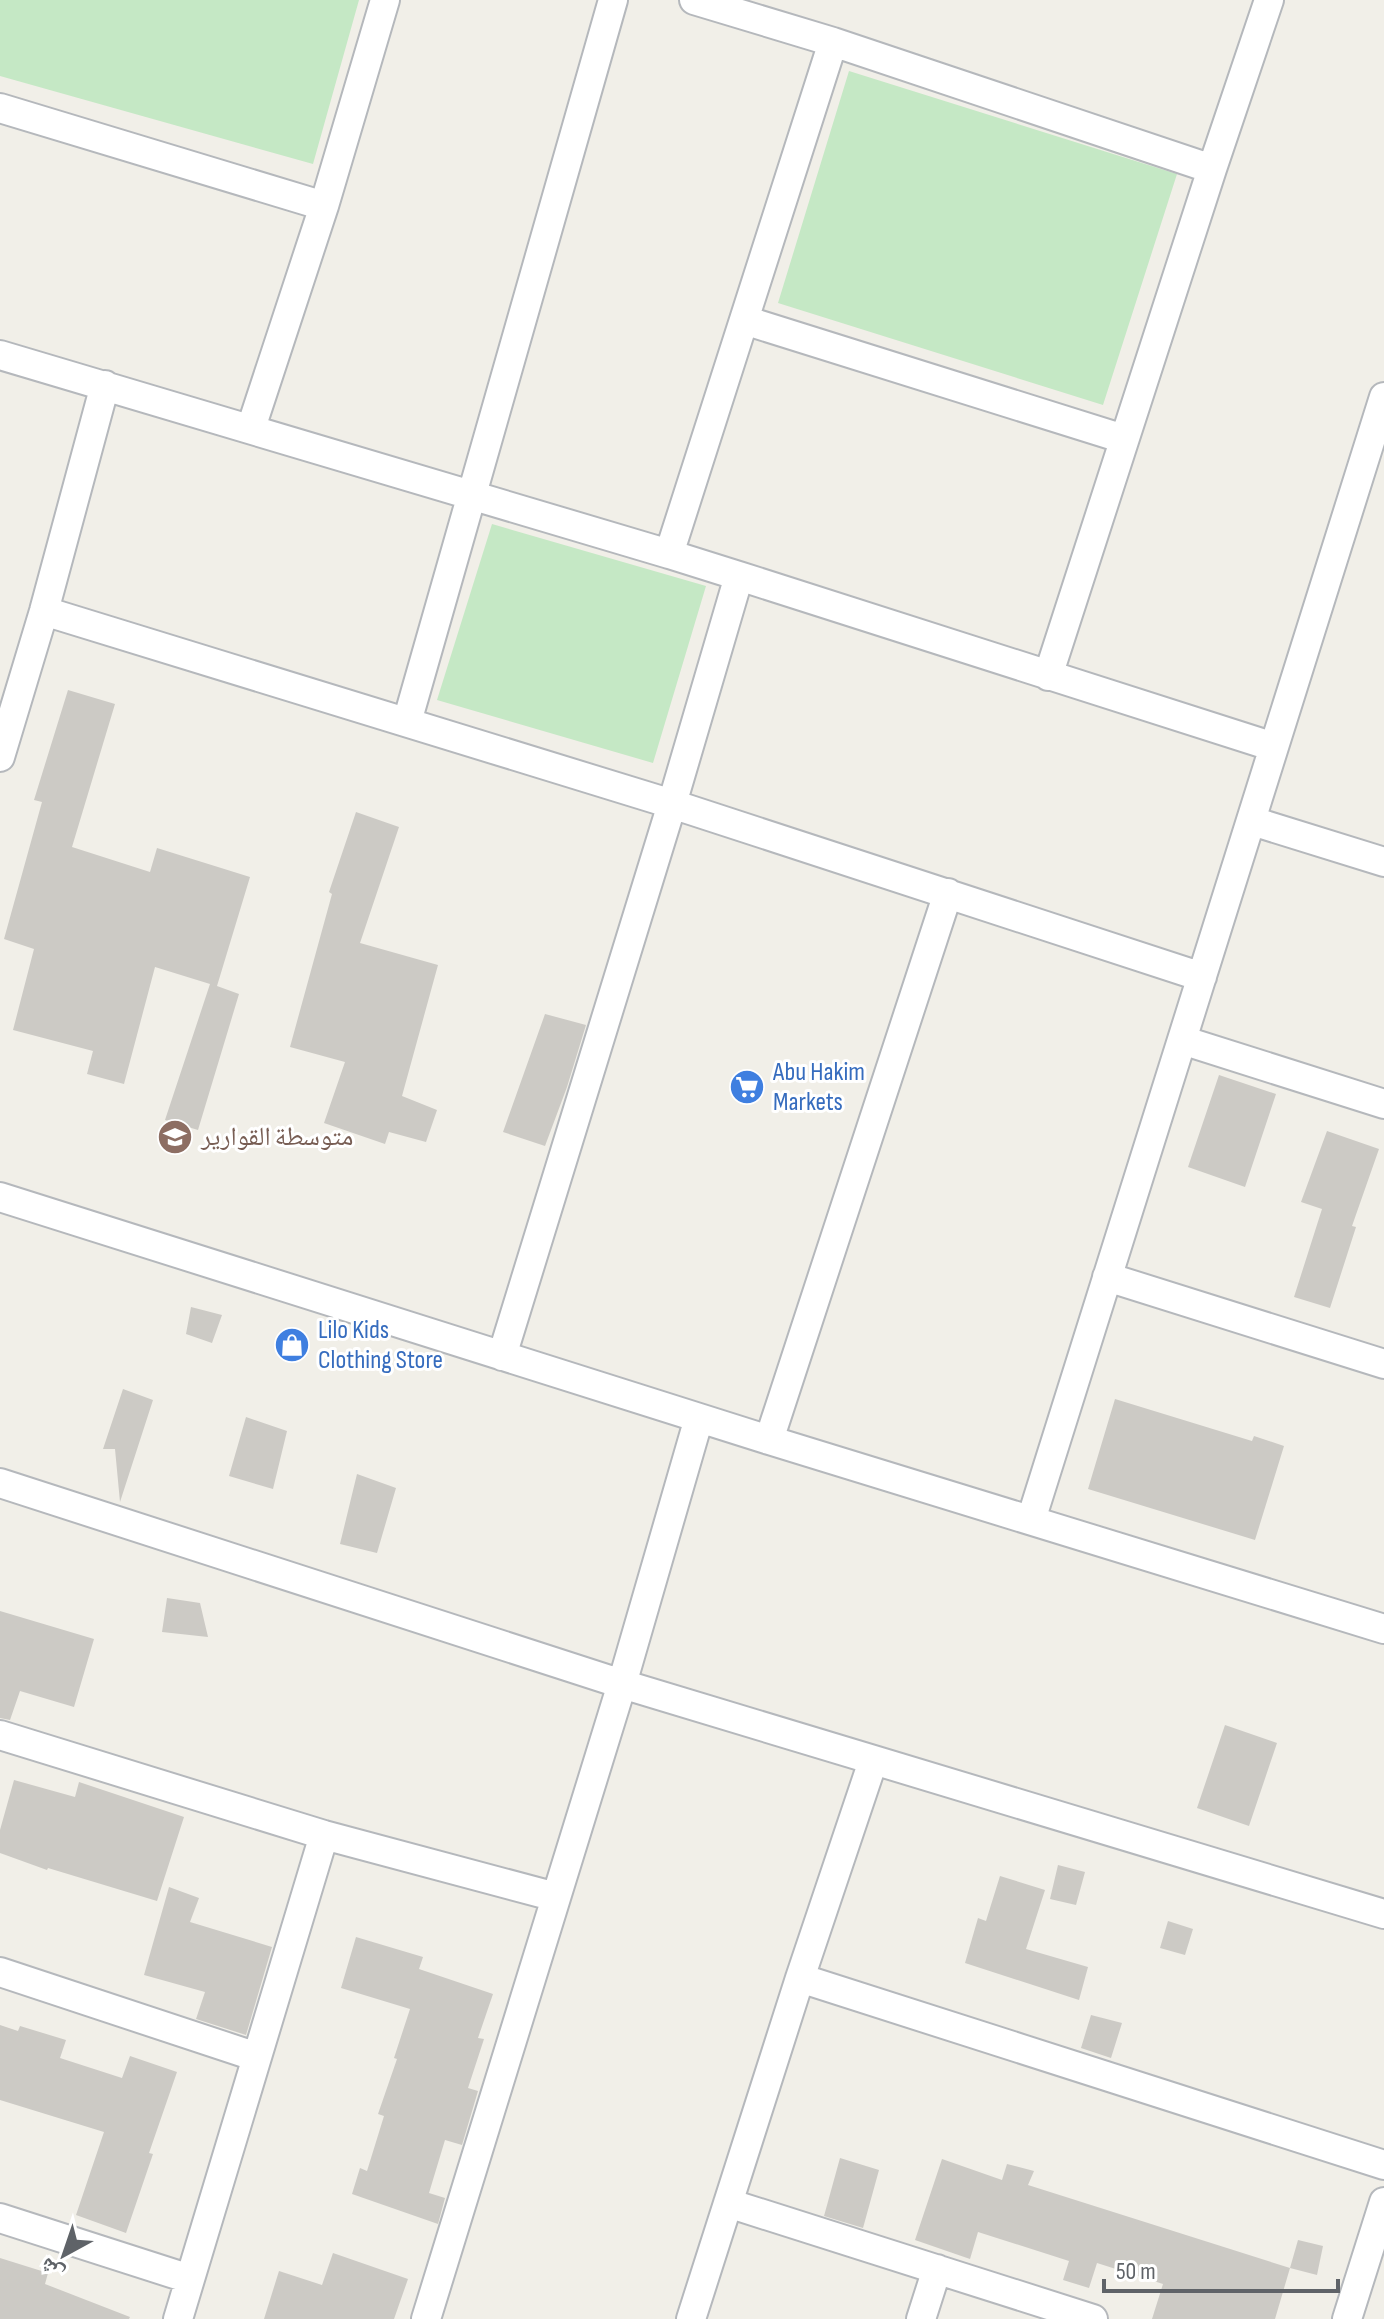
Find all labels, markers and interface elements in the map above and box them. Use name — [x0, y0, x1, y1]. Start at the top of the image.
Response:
place label: Abu Hakim Markets — [772, 1057, 865, 1118]
supermarket icon: Abu Hakim Markets — [728, 1068, 766, 1106]
school or university icon: متوسطة القوارير — [156, 1118, 194, 1156]
place label: متوسطة القوارير — [200, 1122, 353, 1153]
place label: Lilo Kids Clothing Store — [318, 1315, 443, 1376]
shop icon: Lilo Kids Clothing Store — [273, 1326, 311, 1364]
north arrow — [24, 2215, 104, 2295]
scale bar — [1104, 2243, 1338, 2293]
text: ش — [34, 2251, 70, 2287]
text: 50 m — [1116, 2257, 1156, 2286]

